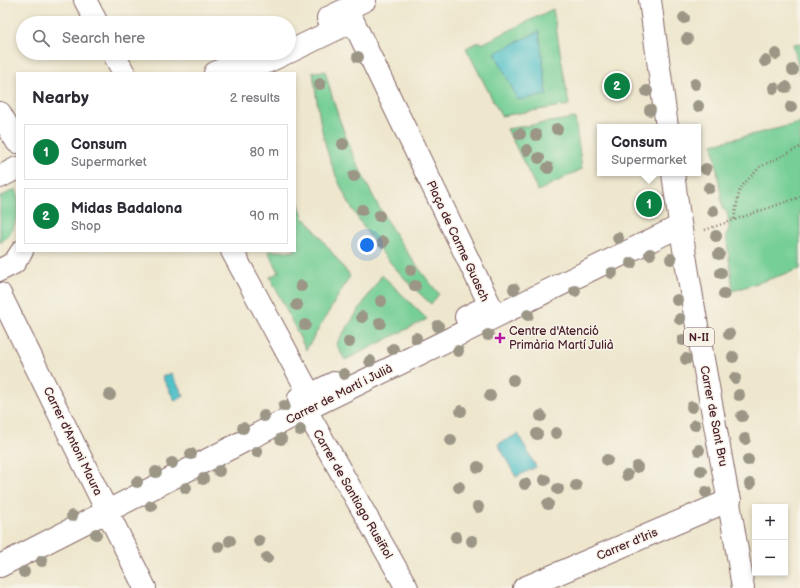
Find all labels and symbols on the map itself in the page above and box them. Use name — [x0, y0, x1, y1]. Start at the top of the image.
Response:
pin: 2 — [604, 71, 630, 101]
street label: Plaça de Carme Guasch — [423, 178, 492, 305]
pin: 1 — [636, 189, 662, 219]
your location — [357, 235, 377, 255]
place label: Centre d'Atenció Primària Martí Julià — [509, 324, 614, 353]
road number: N-II — [684, 328, 714, 346]
marker: Centre d'Atenció Primària Martí Julià — [494, 332, 506, 344]
street label: Carrer de Martí i Julià — [283, 361, 395, 428]
street label: Carrer de Sant Bru — [696, 364, 731, 468]
street label: Carrer d'Antoni Maura — [40, 384, 105, 498]
street label: Carrer de Santiago Rusiñol — [309, 427, 396, 562]
street label: Carrer d'Iris — [594, 525, 660, 564]

